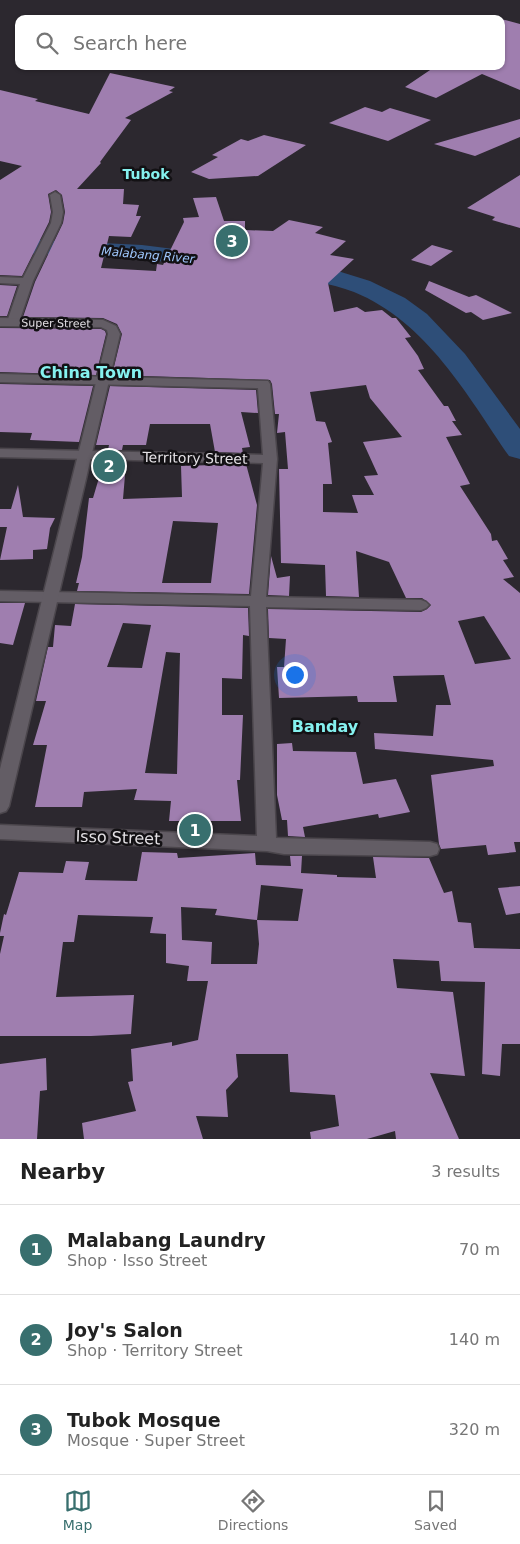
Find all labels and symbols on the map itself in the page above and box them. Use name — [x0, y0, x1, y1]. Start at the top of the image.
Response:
district label: Tubok — [123, 166, 170, 182]
pin: 3 — [216, 222, 248, 260]
water label: Malabang River — [101, 244, 196, 266]
street label: Super Street — [21, 316, 91, 331]
district label: China Town — [40, 363, 142, 382]
pin: 2 — [93, 447, 125, 485]
street label: Territory Street — [141, 449, 248, 467]
your location — [282, 662, 308, 688]
district label: Banday — [292, 717, 359, 736]
pin: 1 — [179, 811, 211, 849]
street label: Isso Street — [75, 827, 161, 848]

